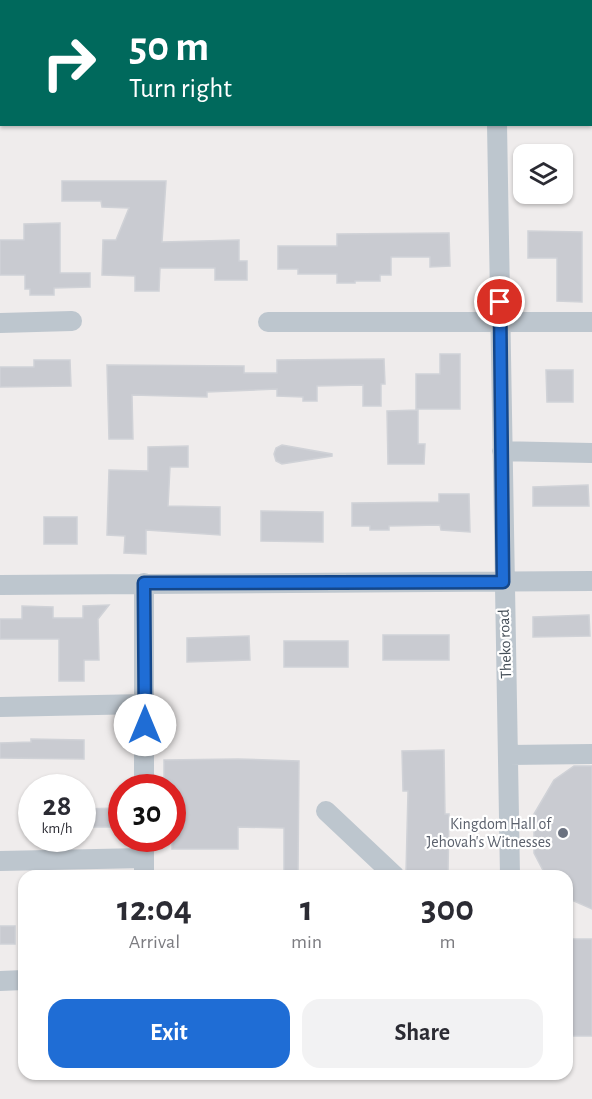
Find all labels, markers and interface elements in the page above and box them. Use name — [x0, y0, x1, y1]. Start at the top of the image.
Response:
icon: right — [30, 24, 108, 102]
text: 50 m — [129, 26, 209, 68]
text: Turn right — [129, 75, 232, 102]
map controls — [513, 144, 573, 204]
button: layers — [513, 144, 573, 204]
pin — [474, 276, 525, 327]
icon: arrive — [483, 285, 516, 318]
street label: Theko road — [496, 609, 514, 679]
position arrow — [113, 693, 177, 757]
speed limit sign: 30 — [108, 774, 186, 852]
text: 28 — [43, 791, 71, 821]
place label: Kingdom Hall of Jehovah's Witnesses — [427, 816, 552, 850]
text: km/h — [42, 821, 72, 836]
marker: Kingdom Hall of Jehovah's Witnesses — [556, 826, 570, 840]
text: 12:04 — [117, 891, 192, 927]
text: 1 — [300, 891, 313, 927]
text: 300 — [421, 891, 474, 927]
text: Arrival — [129, 932, 180, 952]
text: min — [291, 932, 322, 952]
text: m — [440, 932, 456, 952]
button: Exit — [48, 999, 290, 1068]
button: Share — [302, 999, 543, 1068]

